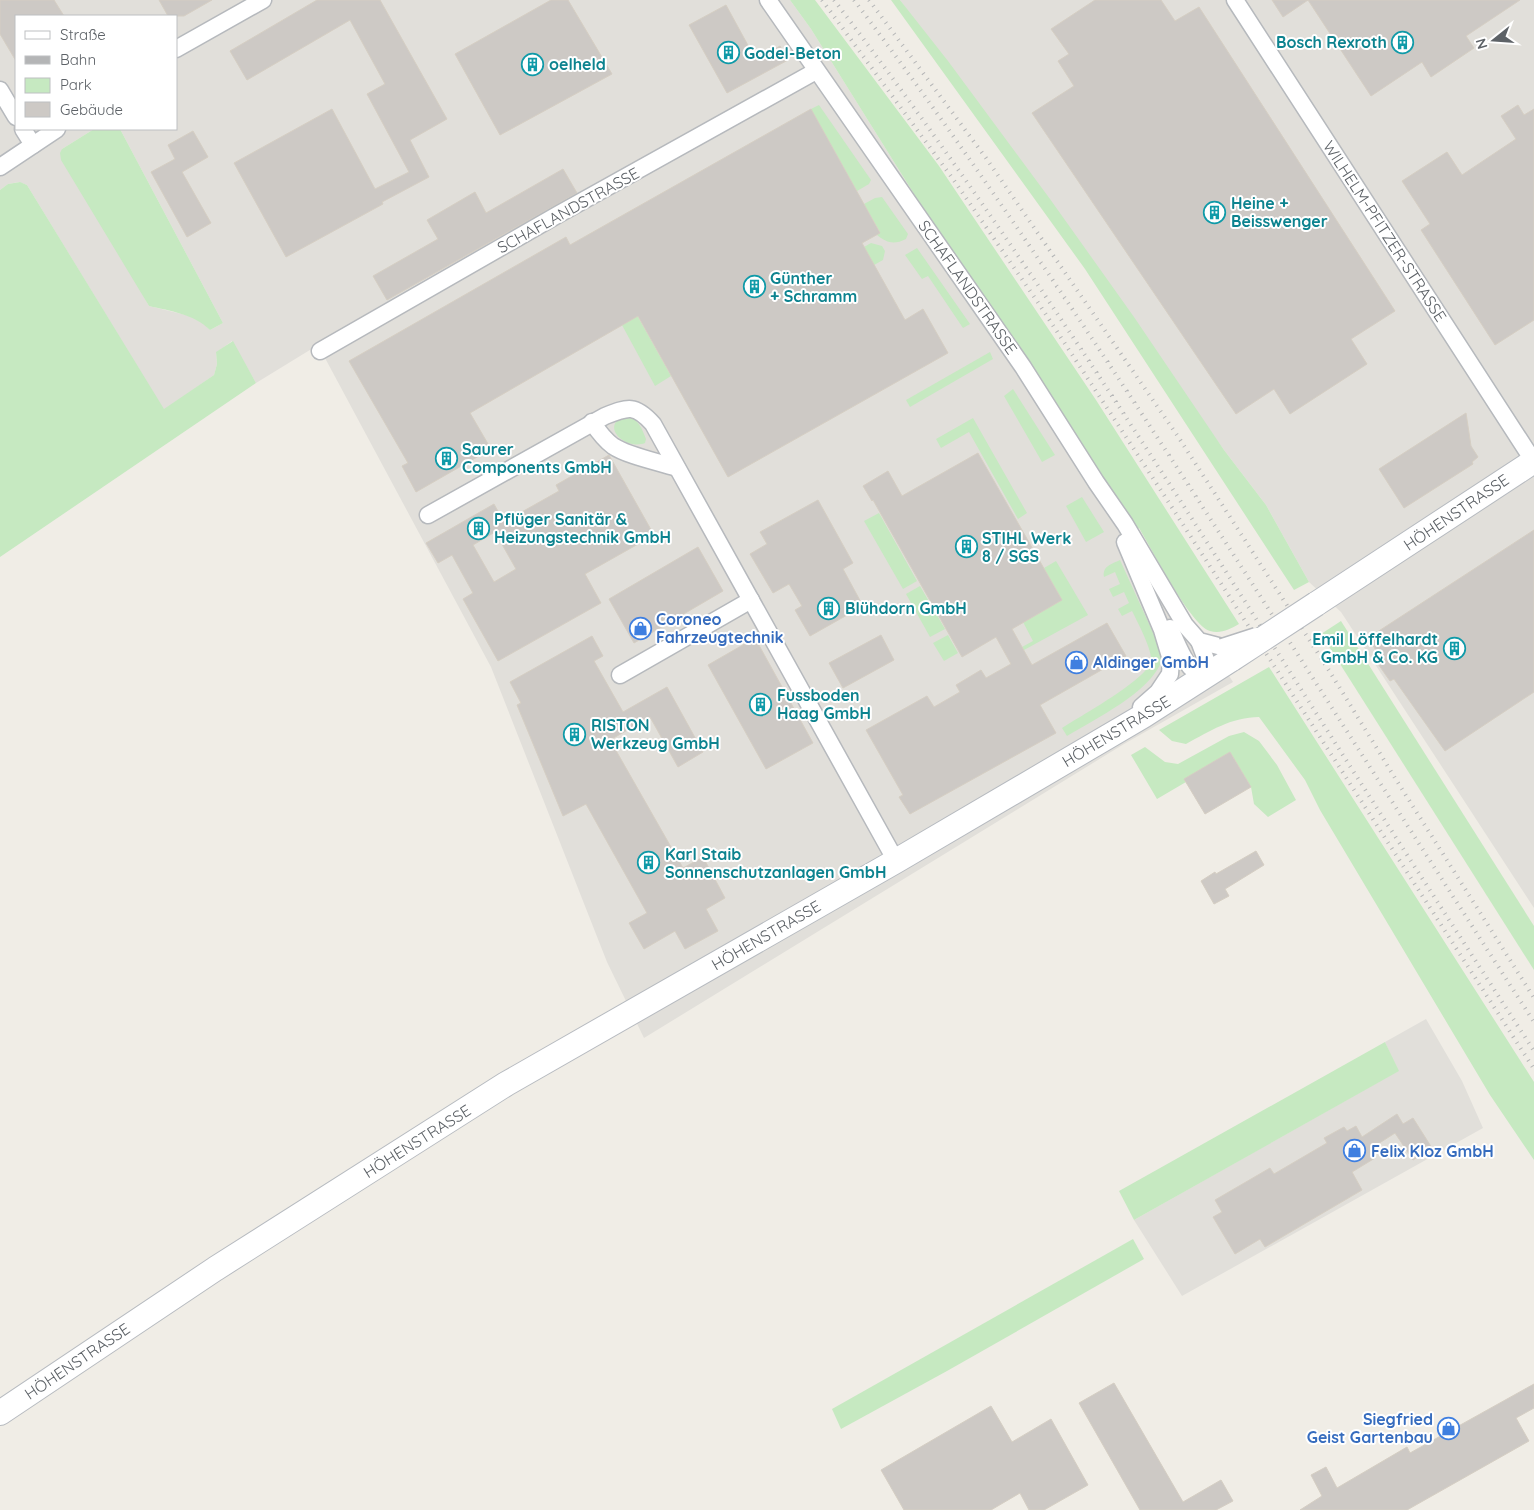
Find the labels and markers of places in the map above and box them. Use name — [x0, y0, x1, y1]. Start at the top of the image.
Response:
building icon: Bosch Rexroth — [1391, 30, 1415, 54]
place label: Bosch Rexroth — [1276, 32, 1387, 52]
building icon: Godel-Beton — [716, 41, 740, 65]
place label: Godel-Beton — [744, 43, 841, 63]
building icon: oelheld — [521, 52, 545, 76]
place label: oelheld — [549, 54, 606, 74]
place label: Heine + Beisswenger — [1231, 193, 1328, 231]
building icon: Heine + Beisswenger — [1203, 200, 1227, 224]
place label: Günther + Schramm — [770, 268, 857, 306]
building icon: Günther + Schramm — [742, 275, 766, 299]
place label: Saurer Components GmbH — [462, 439, 612, 477]
building icon: Saurer Components GmbH — [434, 446, 458, 470]
place label: Pflüger Sanitär & Heizungstechnik GmbH — [494, 509, 671, 547]
building icon: Pflüger Sanitär & Heizungstechnik GmbH — [466, 516, 490, 540]
place label: STIHL Werk 8 / SGS — [982, 528, 1071, 566]
building icon: STIHL Werk 8 / SGS — [954, 535, 978, 559]
building icon: Blühdorn GmbH — [817, 596, 841, 620]
place label: Blühdorn GmbH — [845, 598, 967, 618]
place label: Coroneo Fahrzeugtechnik — [656, 609, 784, 647]
shop icon: Coroneo Fahrzeugtechnik — [628, 616, 652, 640]
place label: Emil Löffelhardt GmbH & Co. KG — [1312, 629, 1438, 667]
building icon: Emil Löffelhardt GmbH & Co. KG — [1442, 636, 1466, 660]
shop icon: Aldinger GmbH — [1065, 650, 1089, 674]
place label: Aldinger GmbH — [1093, 652, 1209, 672]
place label: Fussboden Haag GmbH — [777, 685, 871, 723]
building icon: Fussboden Haag GmbH — [749, 692, 773, 716]
place label: RISTON Werkzeug GmbH — [591, 715, 720, 753]
building icon: RISTON Werkzeug GmbH — [563, 722, 587, 746]
place label: Karl Staib Sonnenschutzanlagen GmbH — [665, 844, 886, 882]
building icon: Karl Staib Sonnenschutzanlagen GmbH — [637, 851, 661, 875]
shop icon: Felix Kloz GmbH — [1343, 1139, 1367, 1163]
place label: Felix Kloz GmbH — [1371, 1141, 1494, 1161]
place label: Siegfried Geist Gartenbau — [1307, 1409, 1433, 1447]
shop icon: Siegfried Geist Gartenbau — [1437, 1416, 1461, 1440]

